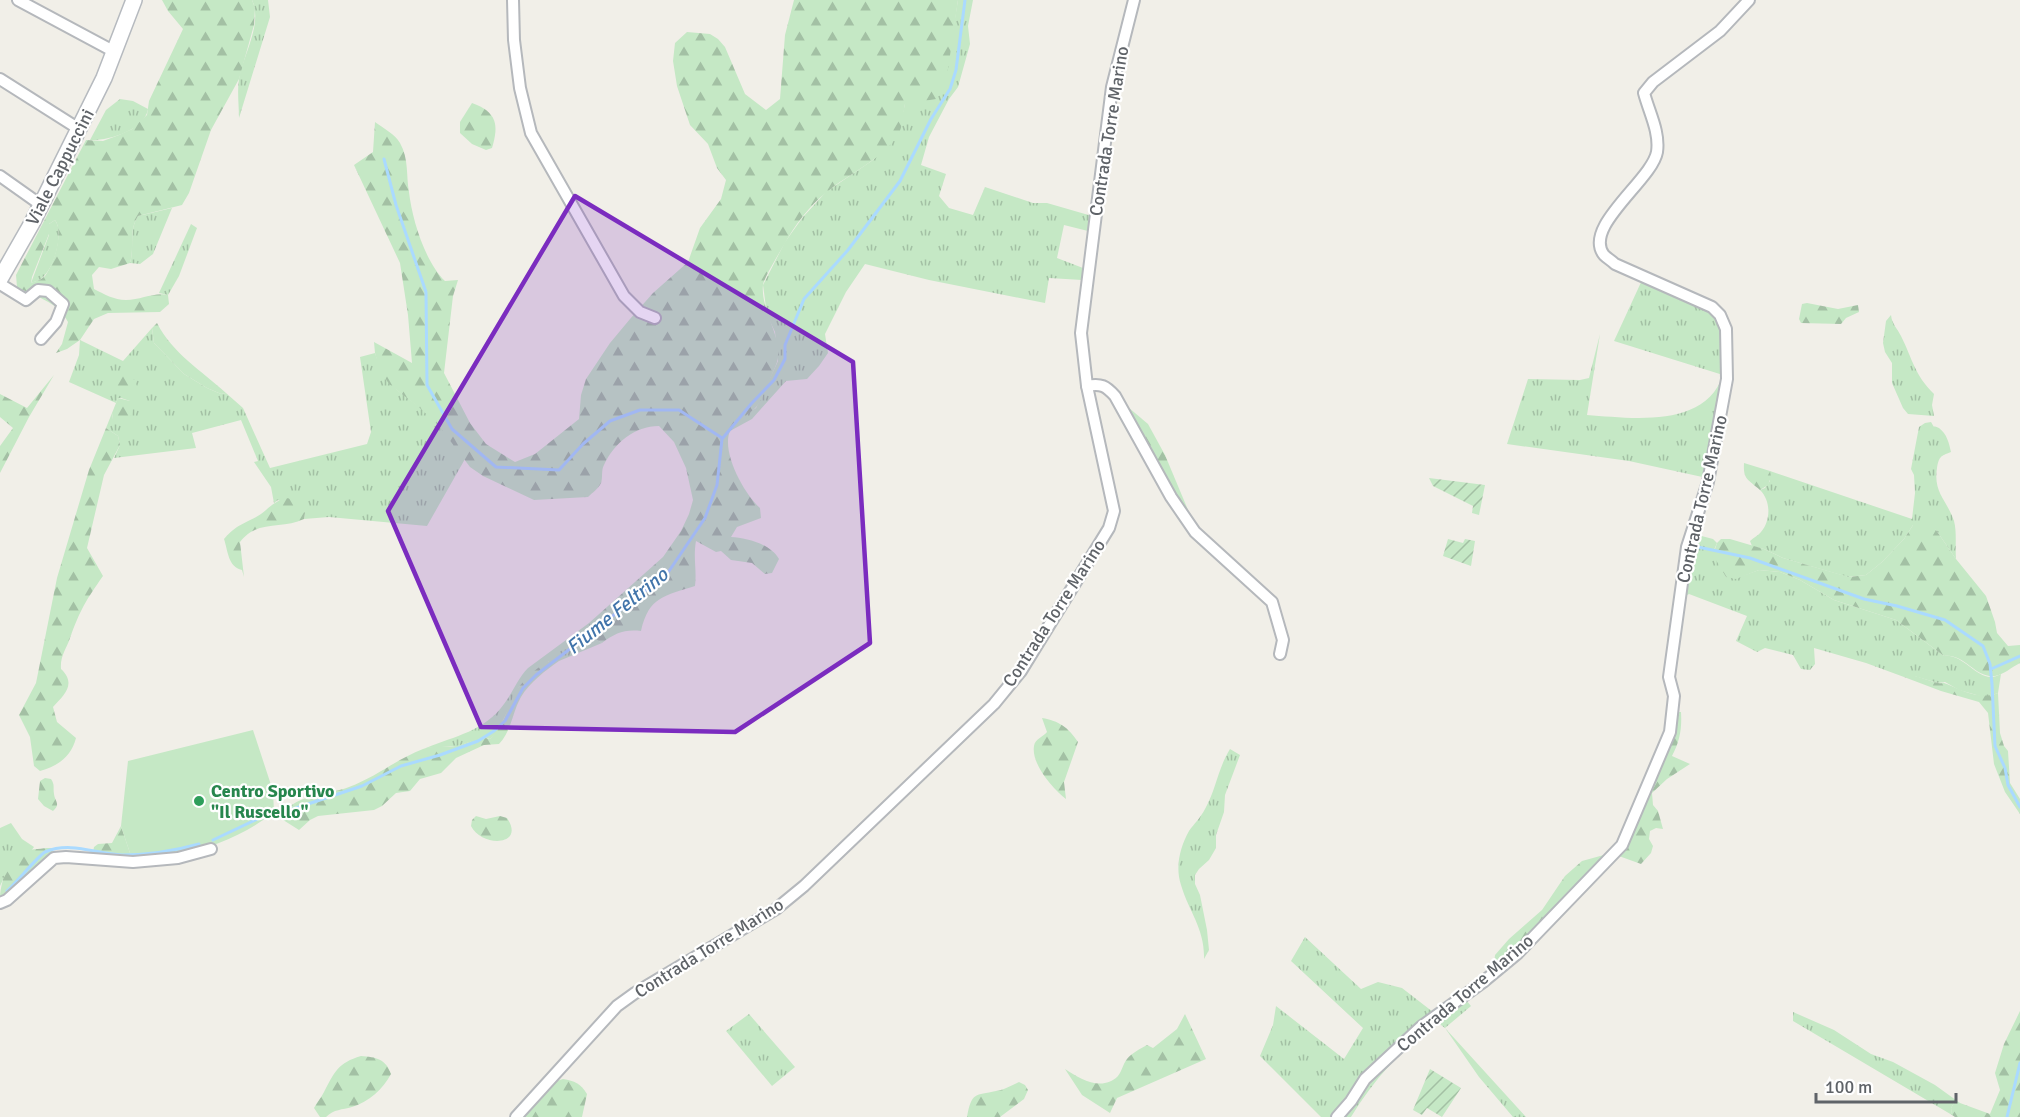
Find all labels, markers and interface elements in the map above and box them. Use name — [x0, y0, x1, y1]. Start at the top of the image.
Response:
street label: Contrada Torre Marino — [1085, 45, 1133, 217]
street label: Viale Cappuccini — [21, 105, 99, 229]
street label: Contrada Torre Marino — [1672, 413, 1732, 585]
street label: Contrada Torre Marino — [998, 535, 1110, 691]
water label: Fiume Feltrino — [561, 561, 674, 660]
place label: Centro Sportivo "Il Ruscello" — [211, 780, 334, 823]
marker: Centro Sportivo "Il Ruscello" — [192, 794, 206, 808]
street label: Contrada Torre Marino — [630, 893, 788, 1003]
street label: Contrada Torre Marino — [1392, 929, 1538, 1057]
scale bar — [1816, 1066, 1956, 1104]
text: 100 m — [1825, 1076, 1872, 1098]

